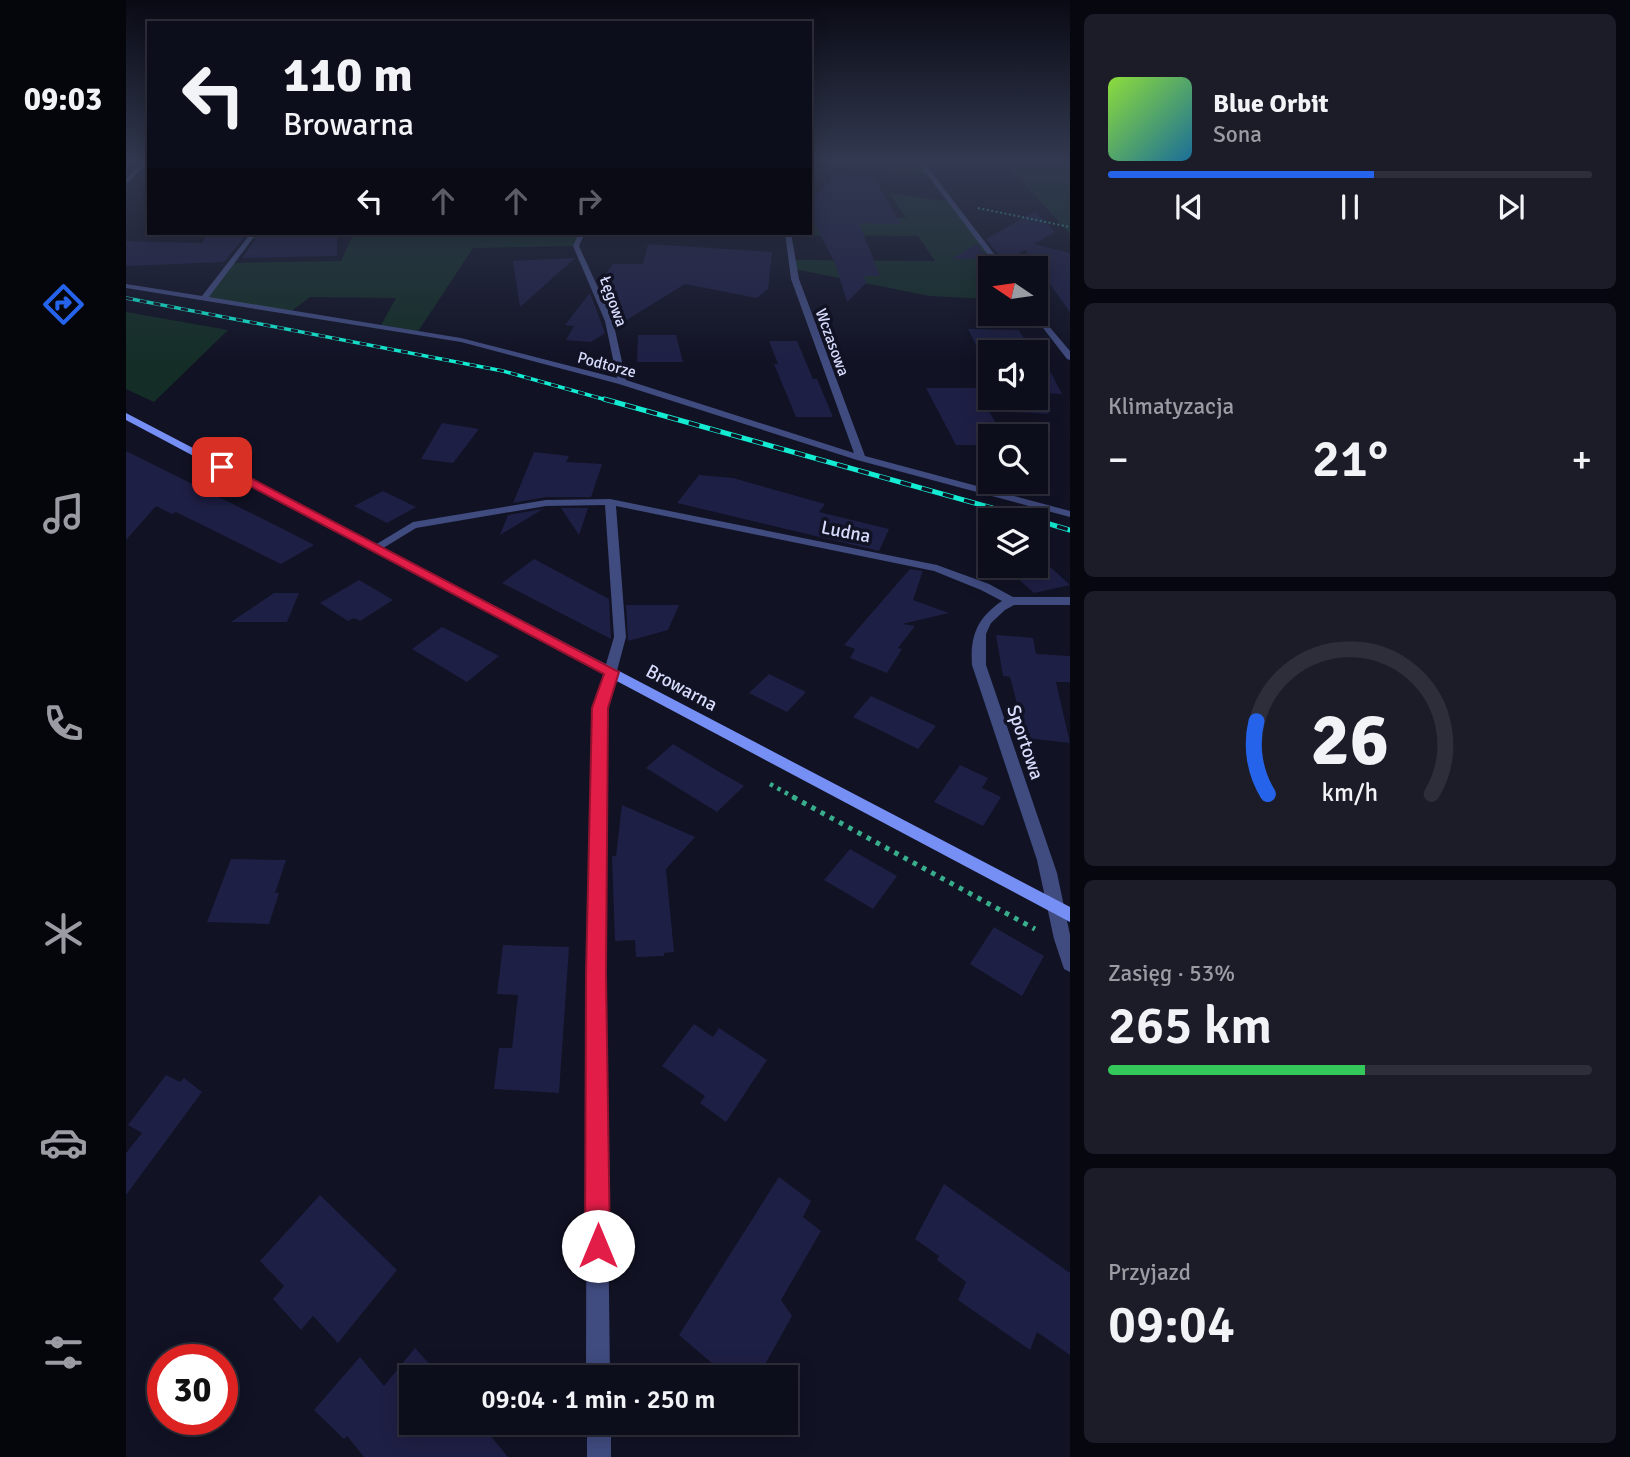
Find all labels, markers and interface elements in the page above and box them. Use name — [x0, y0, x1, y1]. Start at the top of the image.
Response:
text: 110 m — [283, 45, 413, 105]
icon: left — [168, 49, 259, 140]
text: 09:03 — [24, 80, 102, 119]
text: Blue Orbit — [1213, 88, 1329, 120]
text: Browarna — [283, 105, 414, 144]
text: Sona — [1213, 120, 1262, 149]
icon: left — [351, 182, 389, 220]
icon: ahead — [424, 182, 462, 220]
icon: ahead — [497, 182, 535, 220]
icon: right — [570, 182, 608, 220]
icon: previous — [1170, 188, 1208, 226]
icon: pause — [1331, 188, 1369, 226]
icon: next — [1492, 188, 1530, 226]
north arrow — [978, 256, 1048, 326]
map controls — [978, 256, 1048, 578]
street label: Łęgowa — [595, 273, 631, 329]
icon: directions — [39, 280, 88, 329]
street label: Wczasowa — [811, 306, 854, 379]
button: sound — [978, 340, 1048, 410]
street label: Podtorze — [575, 348, 638, 382]
text: Klimatyzacja — [1108, 392, 1234, 421]
button: search — [978, 424, 1048, 494]
text: 21° — [1312, 427, 1388, 491]
text: − — [1108, 436, 1129, 483]
text: + — [1571, 436, 1592, 483]
pin — [192, 437, 252, 497]
icon: arrive — [203, 448, 241, 486]
icon: music — [39, 489, 88, 538]
button: layers — [978, 508, 1048, 578]
street label: Ludna — [819, 515, 873, 549]
street label: Browarna — [642, 659, 721, 717]
text: 26 — [1311, 697, 1389, 786]
icon: phone — [39, 699, 88, 748]
street label: Sportowa — [1001, 702, 1049, 783]
text: km/h — [1322, 777, 1378, 808]
icon: climate — [39, 909, 88, 958]
text: Zasięg · 53% — [1108, 959, 1235, 988]
text: 265 km — [1108, 994, 1272, 1058]
icon: car — [39, 1118, 88, 1167]
position arrow — [561, 1209, 635, 1283]
text: Przyjazd — [1108, 1258, 1191, 1287]
text: 09:04 — [1108, 1293, 1235, 1357]
icon: filters — [39, 1328, 88, 1377]
speed limit sign: 30 — [147, 1344, 238, 1435]
text: 09:04 · 1 min · 250 m — [482, 1384, 715, 1416]

